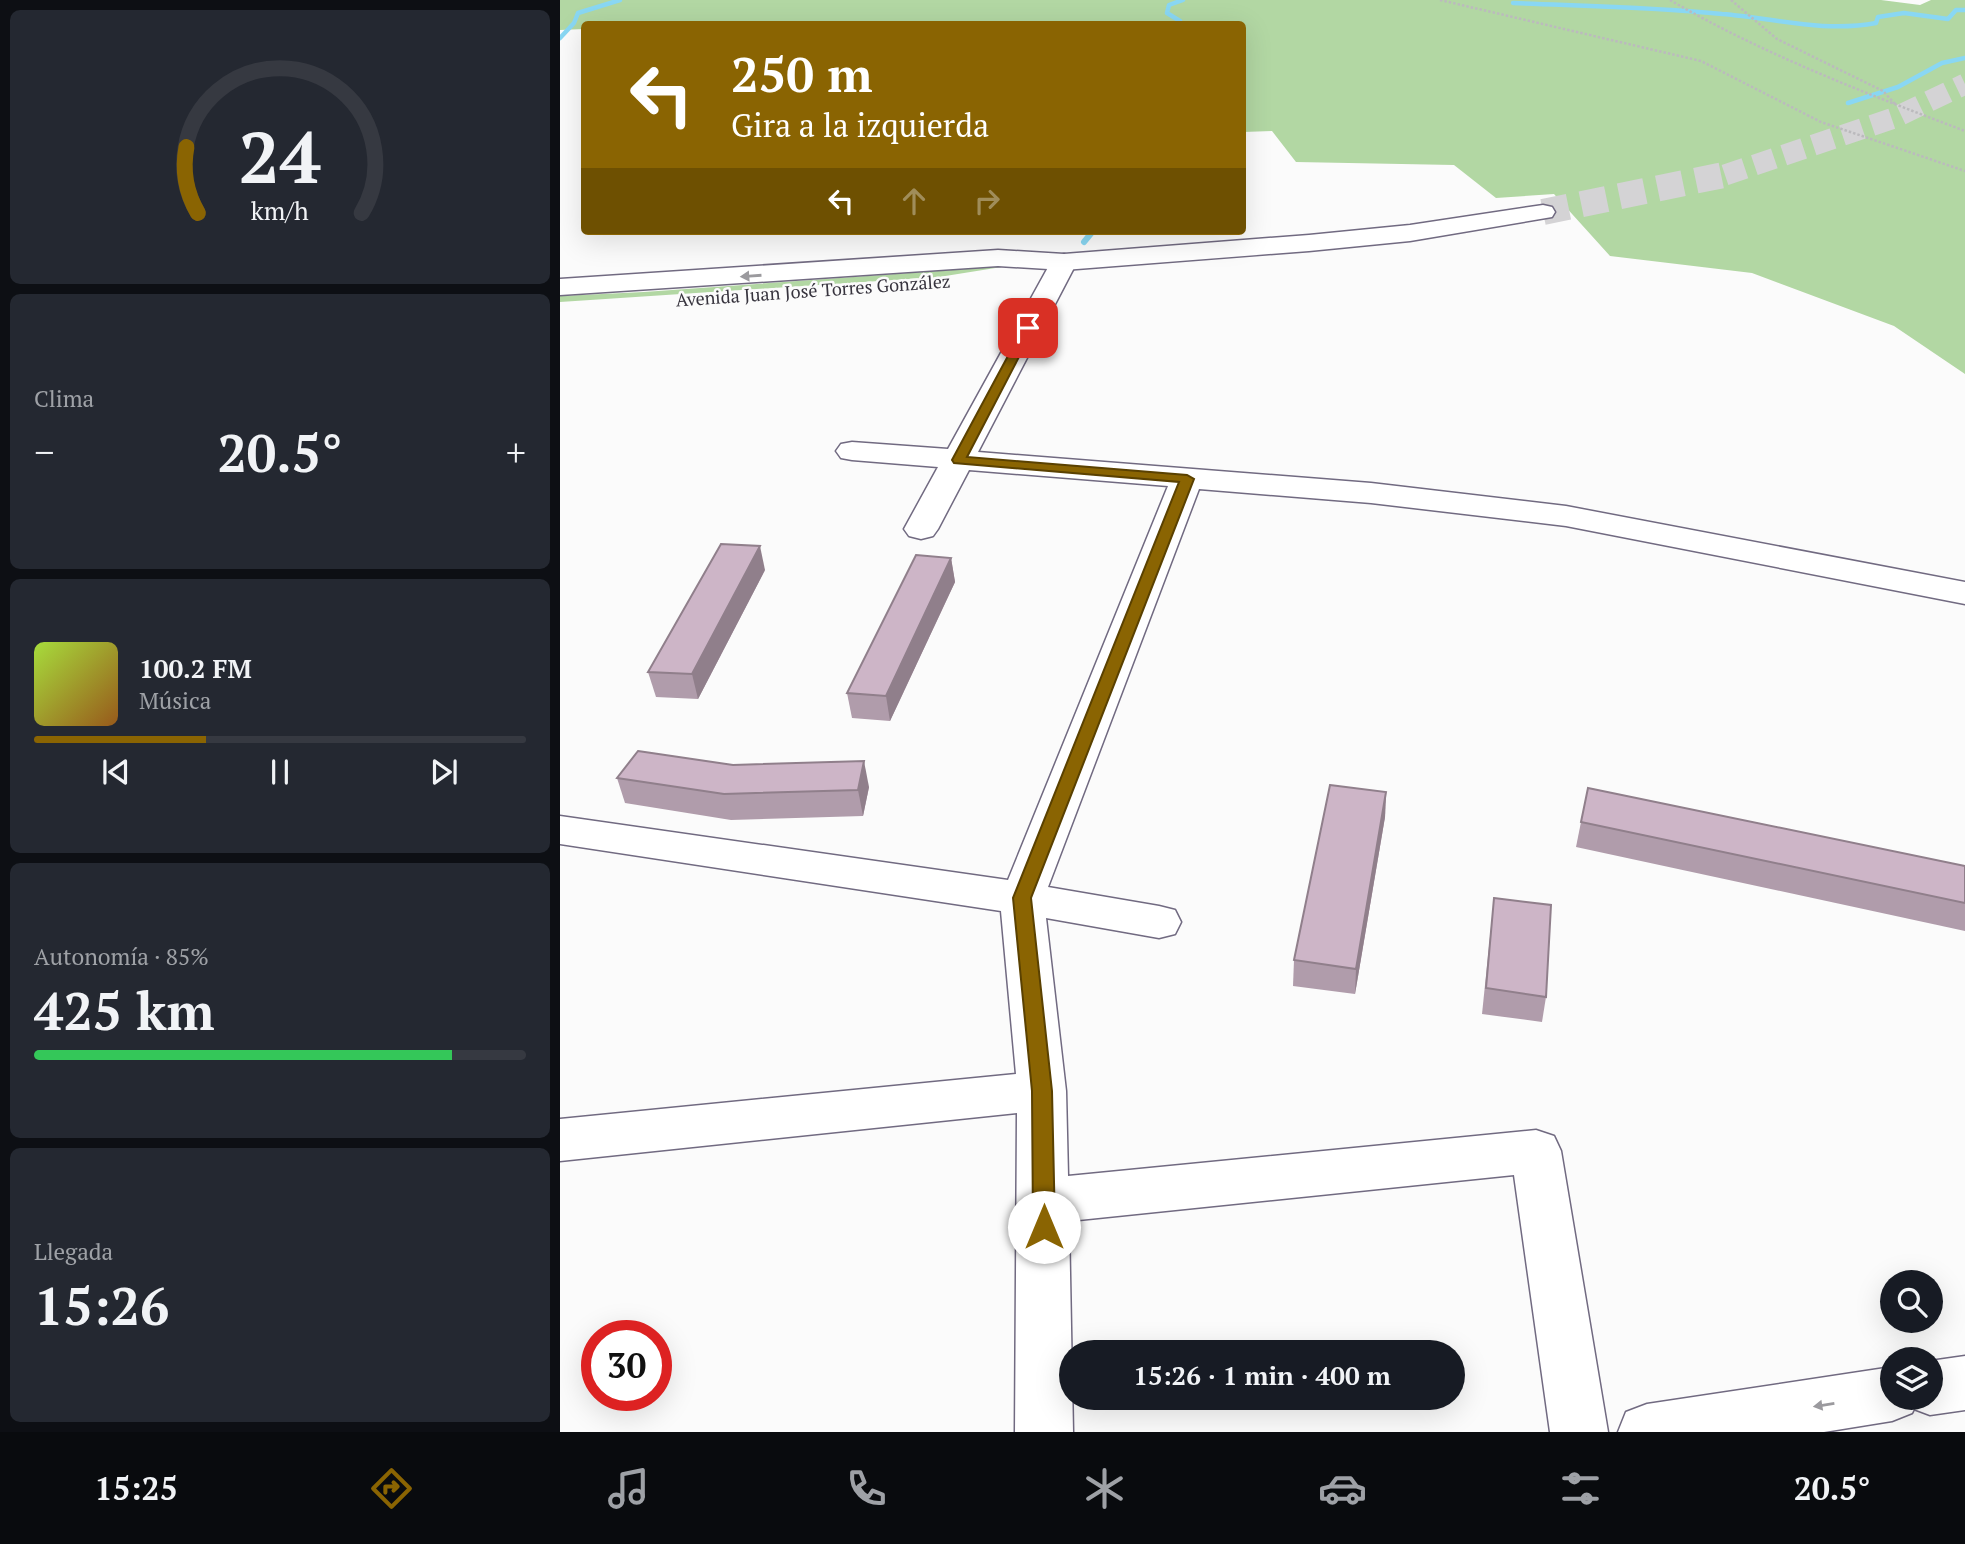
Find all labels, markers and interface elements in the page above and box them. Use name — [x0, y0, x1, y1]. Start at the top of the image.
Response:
text: 250 m — [731, 41, 873, 106]
icon: left — [616, 49, 707, 140]
text: Gira a la izquierda — [731, 104, 989, 146]
text: 24 — [239, 108, 321, 205]
icon: left — [822, 182, 860, 220]
icon: ahead — [895, 182, 933, 220]
icon: right — [968, 182, 1006, 220]
text: km/h — [251, 194, 309, 227]
street label: Avenida Juan José Torres González — [675, 268, 951, 312]
one-way arrow — [740, 271, 762, 282]
pin — [998, 298, 1058, 358]
icon: arrive — [1009, 309, 1047, 347]
text: Clima — [34, 383, 94, 414]
text: 20.5° — [217, 418, 343, 487]
text: − — [34, 427, 54, 477]
text: + — [506, 427, 526, 477]
text: 100.2 FM — [139, 651, 252, 685]
text: Música — [139, 685, 211, 716]
icon: previous — [97, 753, 135, 791]
icon: pause — [261, 753, 299, 791]
icon: next — [425, 753, 463, 791]
text: Autonomía · 85% — [34, 941, 209, 972]
text: 425 km — [34, 976, 215, 1045]
position arrow — [1007, 1190, 1081, 1264]
text: Llegada — [34, 1236, 113, 1267]
map controls — [1880, 1270, 1943, 1410]
button: search — [1880, 1270, 1943, 1333]
text: 15:26 — [34, 1271, 169, 1340]
speed limit sign: 30 — [581, 1320, 672, 1411]
button: layers — [1880, 1347, 1943, 1410]
text: 15:26 · 1 min · 400 m — [1133, 1358, 1391, 1392]
one-way arrow — [1813, 1400, 1835, 1411]
icon: directions — [367, 1464, 416, 1513]
icon: music — [604, 1464, 653, 1513]
icon: phone — [842, 1464, 891, 1513]
icon: climate — [1080, 1464, 1129, 1513]
icon: car — [1318, 1464, 1367, 1513]
icon: filters — [1556, 1464, 1605, 1513]
text: 15:25 — [94, 1467, 178, 1509]
text: 20.5° — [1794, 1467, 1871, 1509]

